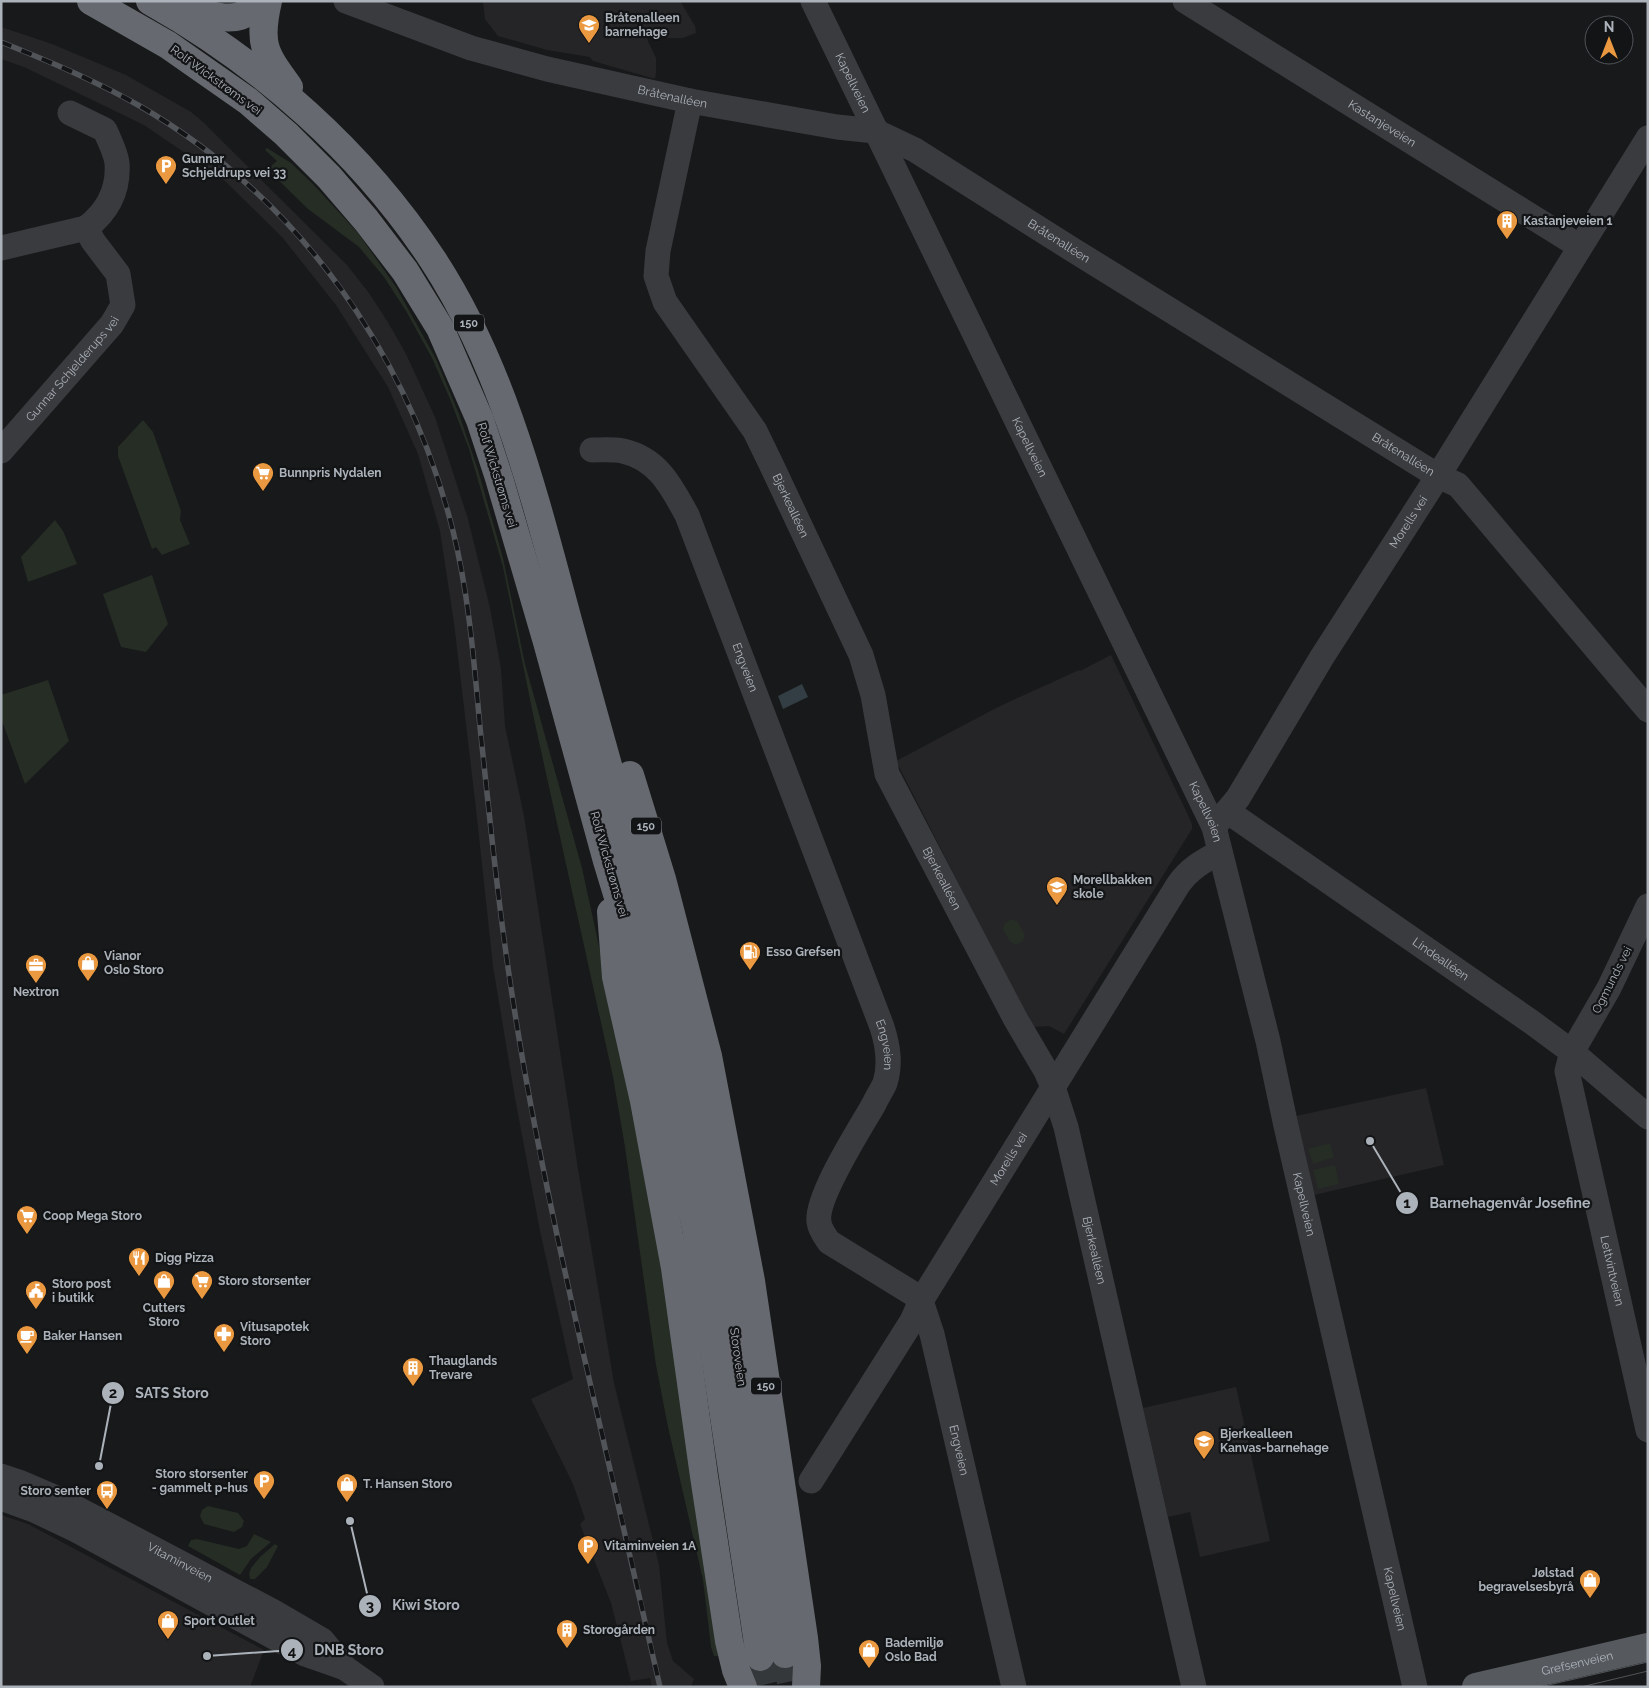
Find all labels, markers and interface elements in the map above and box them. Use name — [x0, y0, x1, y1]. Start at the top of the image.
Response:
place label: Bråtenalleen barnehage — [605, 11, 680, 39]
school or university icon: Bråtenalleen barnehage — [577, 13, 601, 44]
north arrow — [1584, 15, 1634, 65]
text: N — [1604, 19, 1614, 35]
street label: Rolf Wickstrøms vei — [168, 42, 264, 118]
street label: Kapellveien — [832, 51, 873, 115]
street label: Bråtenalléen — [636, 83, 708, 111]
street label: Kastanjeveien — [1346, 97, 1418, 150]
place label: Gunnar Schjeldrups vei 33 — [182, 152, 287, 180]
parking icon: Gunnar Schjeldrups vei 33 — [154, 154, 178, 185]
building icon: Kastanjeveien 1 — [1495, 209, 1519, 240]
place label: Kastanjeveien 1 — [1523, 214, 1613, 228]
street label: Bråtenalléen — [1025, 216, 1093, 266]
street label: Gunnar Schjelderups vei — [23, 314, 122, 424]
road number: 150 — [454, 314, 484, 332]
street label: Kapellveien — [1009, 415, 1050, 479]
street label: Rolf Wickstrøms vei — [474, 421, 520, 529]
street label: Bråtenalléen — [1369, 430, 1437, 479]
supermarket icon: Bunnpris Nydalen — [251, 461, 275, 492]
place label: Bunnpris Nydalen — [279, 466, 382, 480]
street label: Bjerkealléen — [770, 471, 812, 540]
street label: Morells vei — [1386, 493, 1430, 551]
street label: Engveien — [729, 641, 761, 694]
street label: Kapellveien — [1186, 779, 1225, 844]
street label: Rolf Wickstrøms vei — [587, 810, 631, 918]
road number: 150 — [631, 818, 661, 834]
street label: Bjerkealléen — [919, 845, 964, 912]
place label: Morellbakken skole — [1073, 873, 1152, 901]
school or university icon: Morellbakken skole — [1045, 875, 1069, 906]
street label: Lindealléen — [1410, 935, 1472, 983]
fuel station icon: Esso Grefsen — [738, 940, 762, 971]
street label: Ogmunds vei — [1589, 944, 1635, 1016]
place label: Esso Grefsen — [766, 945, 840, 959]
place label: Vianor Oslo Storo — [104, 949, 164, 977]
shop icon: Vianor Oslo Storo — [76, 951, 100, 982]
office icon: Nextron — [24, 953, 48, 984]
place label: Nextron — [13, 985, 59, 999]
street label: Engveien — [873, 1017, 895, 1071]
street label: Morells vei — [987, 1130, 1030, 1188]
street label: Kapellveien — [1290, 1171, 1318, 1237]
callout: Barnehagenvår Josefine — [1394, 1189, 1601, 1218]
text: 1 — [1403, 1194, 1411, 1212]
text: Barnehagenvår Josefine — [1430, 1195, 1591, 1211]
supermarket icon: Coop Mega Storo — [15, 1204, 39, 1235]
place label: Coop Mega Storo — [43, 1209, 142, 1223]
street label: Bjerkealléen — [1080, 1215, 1109, 1286]
street label: Lettvintveien — [1597, 1234, 1627, 1307]
restaurant icon: Digg Pizza — [127, 1246, 151, 1277]
place label: Digg Pizza — [155, 1251, 214, 1265]
shop icon: Cutters Storo — [152, 1269, 176, 1300]
supermarket icon: Storo storsenter — [190, 1269, 214, 1300]
place label: Storo storsenter — [218, 1274, 311, 1288]
place label: Storo post i butikk — [52, 1277, 112, 1305]
public building icon: Storo post i butikk — [24, 1279, 48, 1310]
place label: Cutters Storo — [143, 1301, 185, 1329]
place label: Vitusapotek Storo — [240, 1320, 310, 1348]
pharmacy icon: Vitusapotek Storo — [212, 1322, 236, 1353]
cafe icon: Baker Hansen — [15, 1324, 39, 1355]
street label: Storoveien — [727, 1327, 749, 1387]
place label: Baker Hansen — [43, 1329, 122, 1343]
place label: Thauglands Trevare — [429, 1354, 497, 1382]
building icon: Thauglands Trevare — [401, 1356, 425, 1387]
road number: 150 — [751, 1378, 781, 1394]
callout: SATS Storo — [100, 1379, 219, 1408]
text: 2 — [109, 1384, 117, 1402]
text: SATS Storo — [135, 1385, 209, 1401]
street label: Engveien — [946, 1423, 972, 1477]
place label: Bjerkealleen Kanvas-barnehage — [1220, 1427, 1329, 1455]
school or university icon: Bjerkealleen Kanvas-barnehage — [1192, 1429, 1216, 1460]
place label: Storo storsenter - gammelt p-hus — [152, 1467, 248, 1495]
parking icon: Storo storsenter - gammelt p-hus — [252, 1469, 276, 1500]
shop icon: T. Hansen Storo — [335, 1472, 359, 1503]
place label: T. Hansen Storo — [363, 1477, 452, 1491]
bus stop icon: Storo senter — [95, 1479, 119, 1510]
place label: Storo senter — [21, 1484, 91, 1498]
parking icon: Vitaminveien 1A — [576, 1534, 600, 1565]
place label: Vitaminveien 1A — [604, 1539, 697, 1553]
street label: Vitaminveien — [145, 1540, 215, 1585]
street label: Kapellveien — [1381, 1566, 1409, 1632]
place label: Jølstad begravelsesbyrå — [1478, 1566, 1574, 1594]
shop icon: Jølstad begravelsesbyrå — [1578, 1568, 1602, 1599]
callout: Kiwi Storo — [358, 1591, 470, 1620]
text: 3 — [366, 1597, 374, 1615]
text: Kiwi Storo — [392, 1597, 460, 1613]
shop icon: Sport Outlet — [156, 1609, 180, 1640]
place label: Sport Outlet — [184, 1614, 255, 1628]
building icon: Storogården — [555, 1618, 579, 1649]
place label: Storogården — [583, 1623, 655, 1637]
callout: DNB Storo — [279, 1636, 394, 1665]
place label: Bademiljø Oslo Bad — [885, 1636, 943, 1664]
shop icon: Bademiljø Oslo Bad — [857, 1638, 881, 1669]
text: 4 — [288, 1642, 297, 1660]
text: DNB Storo — [314, 1642, 384, 1658]
street label: Grefsenveien — [1540, 1648, 1615, 1679]

